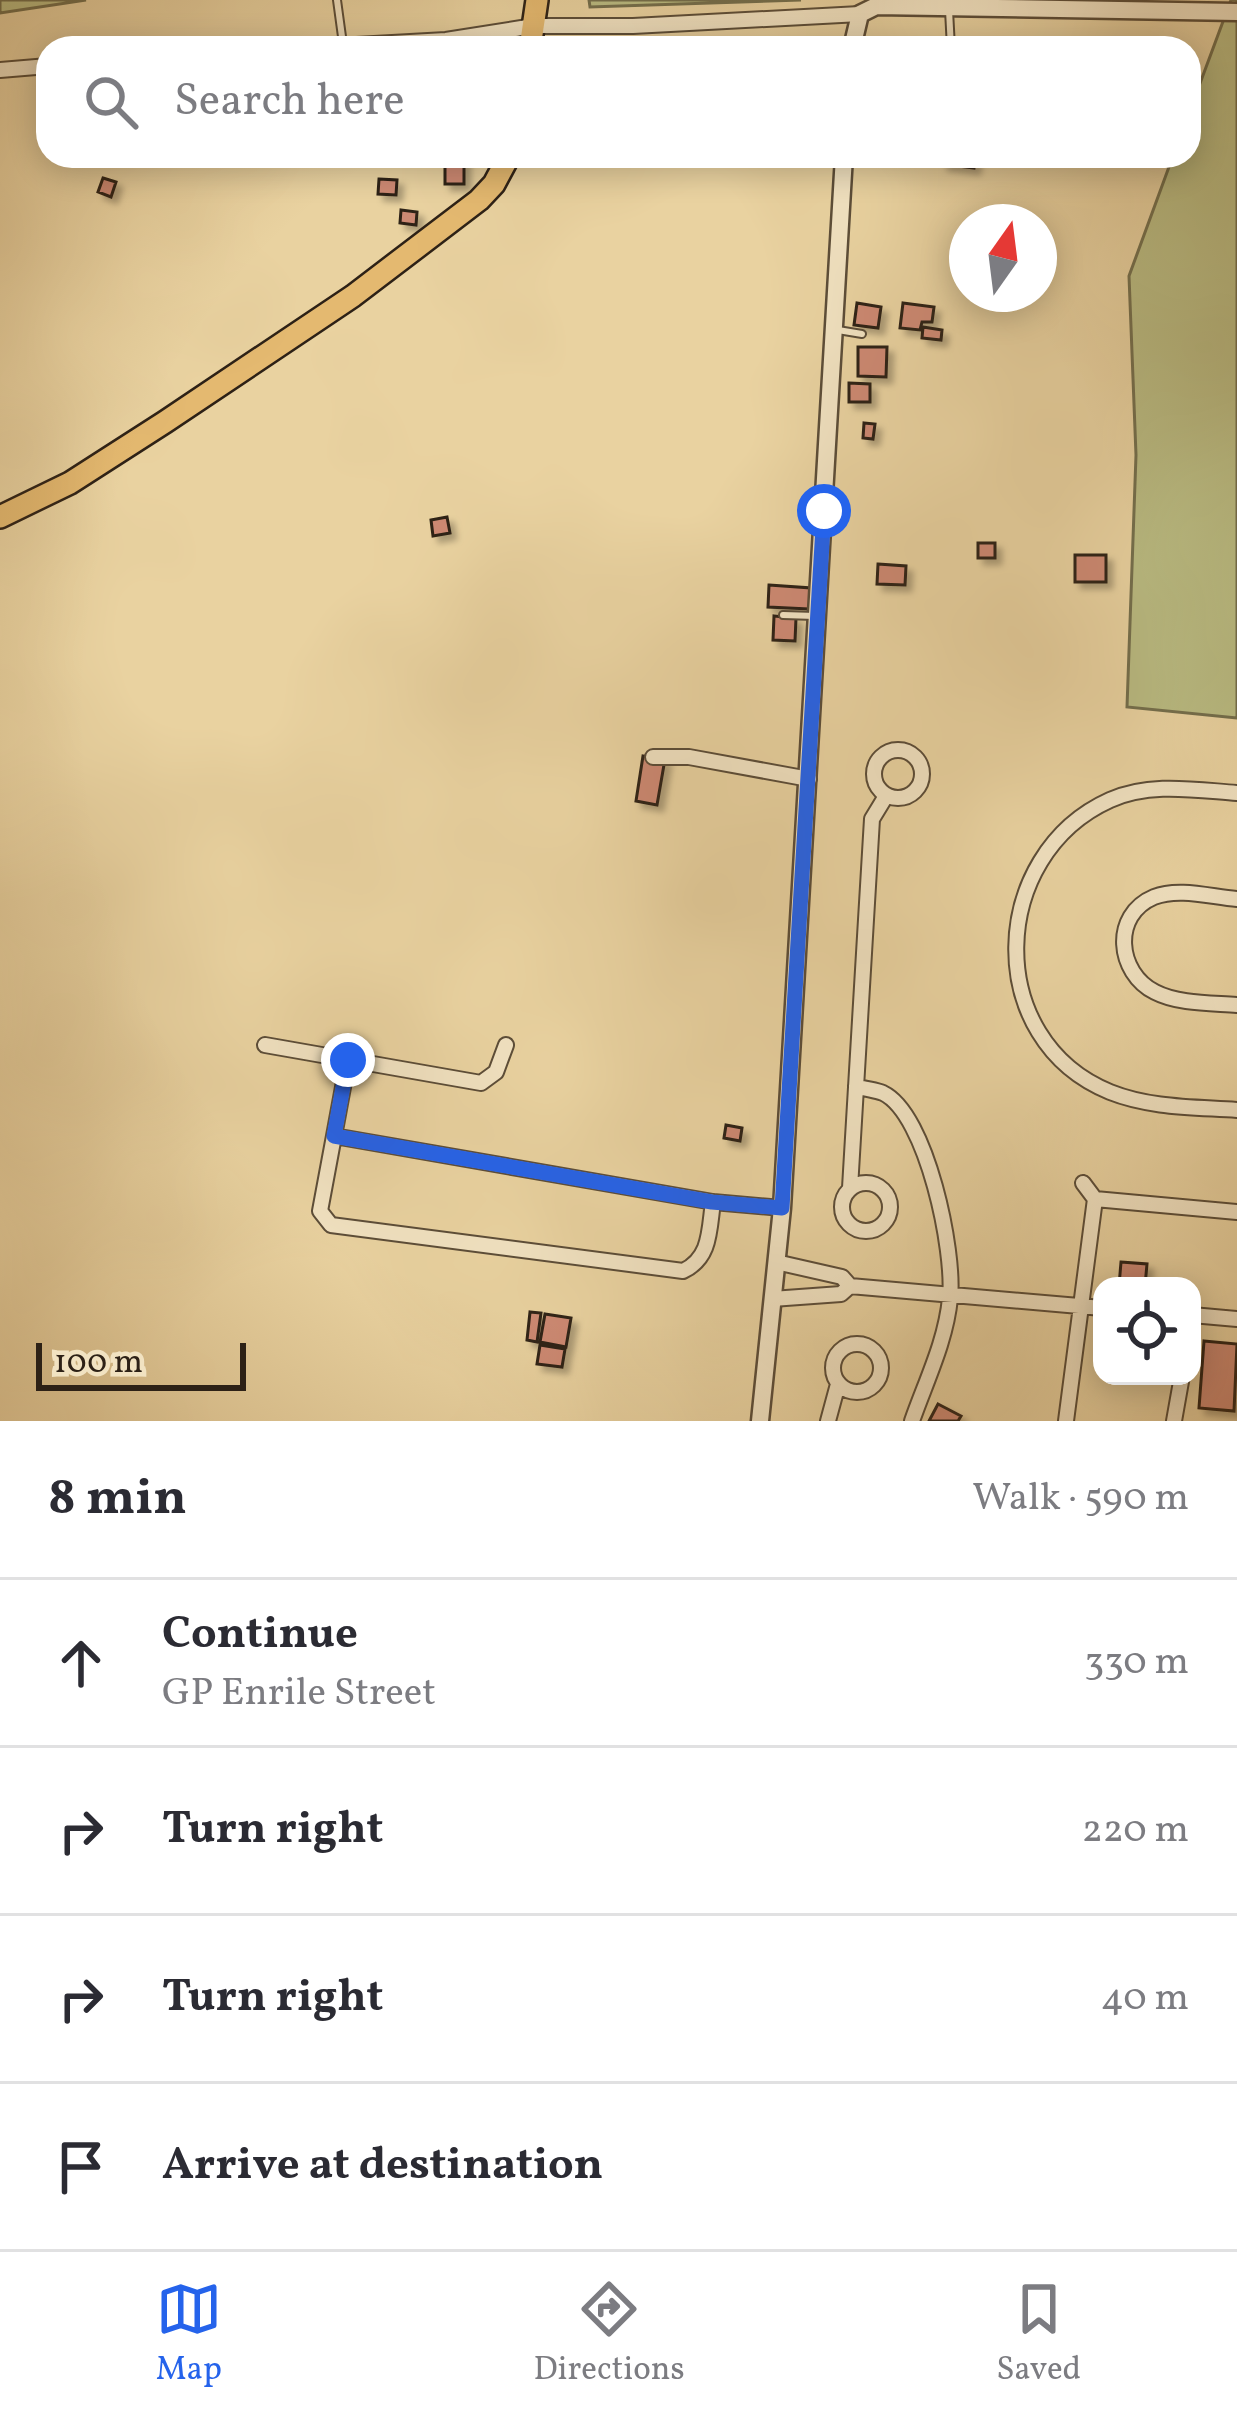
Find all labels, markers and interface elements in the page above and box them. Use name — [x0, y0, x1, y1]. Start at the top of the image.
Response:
search box — [36, 36, 1201, 168]
icon: search — [78, 69, 144, 135]
text: Search here — [174, 71, 405, 134]
north arrow — [949, 204, 1057, 312]
route start — [797, 484, 851, 538]
route end — [321, 1033, 375, 1087]
map controls — [1093, 1277, 1201, 1385]
button: locate — [1093, 1277, 1201, 1385]
scale bar — [36, 1337, 246, 1390]
text: 100 m — [54, 1341, 143, 1387]
text: 8 min — [48, 1464, 187, 1535]
text: Walk · 590 m — [972, 1472, 1189, 1526]
text: Continue — [162, 1604, 358, 1667]
icon: ahead — [48, 1630, 114, 1696]
text: 330 m — [1084, 1636, 1189, 1690]
text: GP Enrile Street — [162, 1667, 436, 1721]
icon: right — [48, 1798, 114, 1864]
text: Turn right — [162, 1799, 383, 1862]
text: 220 m — [1082, 1804, 1189, 1858]
icon: right — [48, 1966, 114, 2032]
text: Turn right — [162, 1967, 383, 2030]
text: 40 m — [1101, 1972, 1189, 2026]
icon: arrive — [48, 2134, 114, 2200]
text: Arrive at destination — [162, 2135, 603, 2198]
tab: Map — [156, 2276, 222, 2394]
tab: Directions — [533, 2276, 685, 2394]
tab: Saved — [996, 2276, 1081, 2394]

